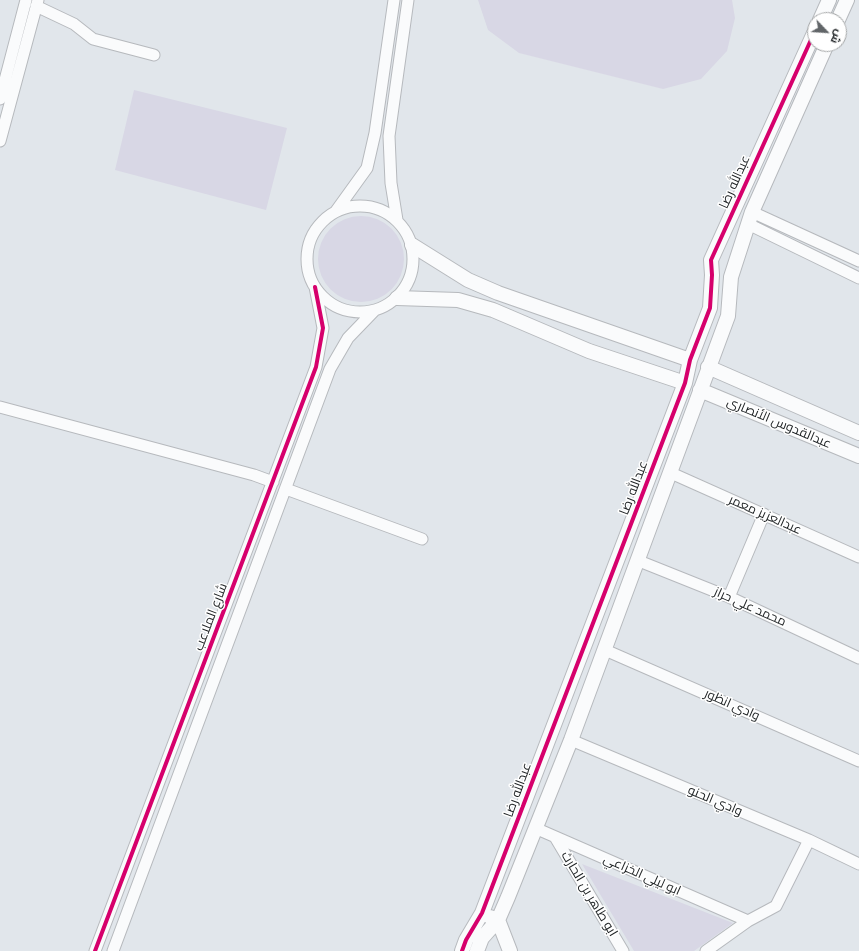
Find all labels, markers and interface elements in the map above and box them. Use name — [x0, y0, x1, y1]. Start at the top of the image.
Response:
north arrow — [807, 12, 847, 52]
text: ش — [828, 27, 846, 46]
street label: عبدالله رضا — [716, 153, 754, 211]
street label: عبدالقدوس الأنصاري — [724, 394, 834, 452]
street label: عبدالله رضا — [617, 459, 651, 517]
street label: عبدالعزيز معمر — [726, 492, 804, 538]
street label: شارع الملاعب — [191, 581, 231, 653]
street label: محمد علي حراز — [711, 584, 789, 630]
street label: وادي انظور — [702, 686, 762, 724]
street label: عبدالله رضا — [501, 761, 535, 819]
street label: وادي الحنو — [685, 783, 745, 819]
street label: ابو طاهر بن الحارث — [557, 849, 621, 939]
street label: ابو ليلي الخزاعي — [601, 851, 683, 899]

